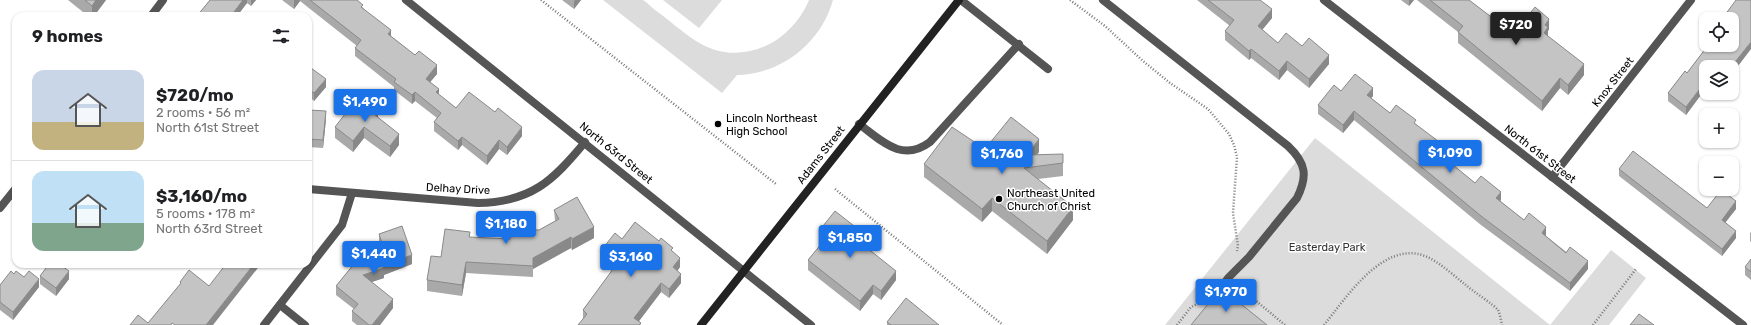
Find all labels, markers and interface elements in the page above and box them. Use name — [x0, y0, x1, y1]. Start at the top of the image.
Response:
pin: $720 — [1492, 12, 1540, 46]
map controls — [1699, 12, 1739, 196]
button: locate — [1699, 12, 1739, 52]
text: $720 — [1499, 17, 1533, 32]
icon: filters — [270, 25, 292, 47]
text: 9 homes — [32, 26, 103, 46]
street label: Knox Street — [1589, 54, 1637, 110]
button: layers — [1699, 60, 1739, 100]
text: $720/mo — [156, 85, 234, 105]
icon: home — [64, 86, 112, 134]
pin: $1,490 — [332, 89, 398, 123]
text: $1,490 — [343, 94, 387, 109]
text: 2 rooms · 56 m² — [156, 105, 250, 120]
button: + — [1699, 108, 1739, 148]
place label: Lincoln Northeast High School — [726, 112, 818, 138]
marker: Lincoln Northeast High School — [713, 119, 723, 129]
text: North 61st Street — [156, 120, 259, 135]
street label: North 63rd Street — [577, 120, 656, 187]
street label: North 61st Street — [1502, 122, 1579, 186]
street label: Adams Street — [794, 123, 848, 187]
pin: $1,090 — [1417, 140, 1483, 174]
pin: $1,760 — [969, 141, 1035, 175]
text: $1,090 — [1428, 145, 1472, 160]
text: $1,760 — [981, 146, 1023, 161]
button: − — [1699, 156, 1739, 196]
street label: Delhay Drive — [426, 181, 490, 197]
text: $3,160/mo — [156, 186, 247, 206]
icon: home — [64, 187, 112, 235]
place label: Northeast United Church of Christ — [1007, 187, 1095, 213]
marker: Northeast United Church of Christ — [994, 194, 1004, 204]
text: 5 rooms · 178 m² — [156, 206, 255, 221]
pin: $1,180 — [473, 211, 539, 245]
text: $1,180 — [485, 216, 527, 231]
text: North 63rd Street — [156, 221, 263, 236]
pin: $1,850 — [817, 225, 883, 259]
text: $1,850 — [828, 230, 872, 245]
pin: $1,440 — [341, 241, 407, 275]
park label: Easterday Park — [1289, 241, 1366, 254]
pin: $3,160 — [598, 244, 664, 278]
text: $1,440 — [351, 246, 397, 261]
text: $3,160 — [609, 249, 653, 264]
pin: $1,970 — [1193, 279, 1259, 313]
text: $1,970 — [1205, 284, 1247, 299]

